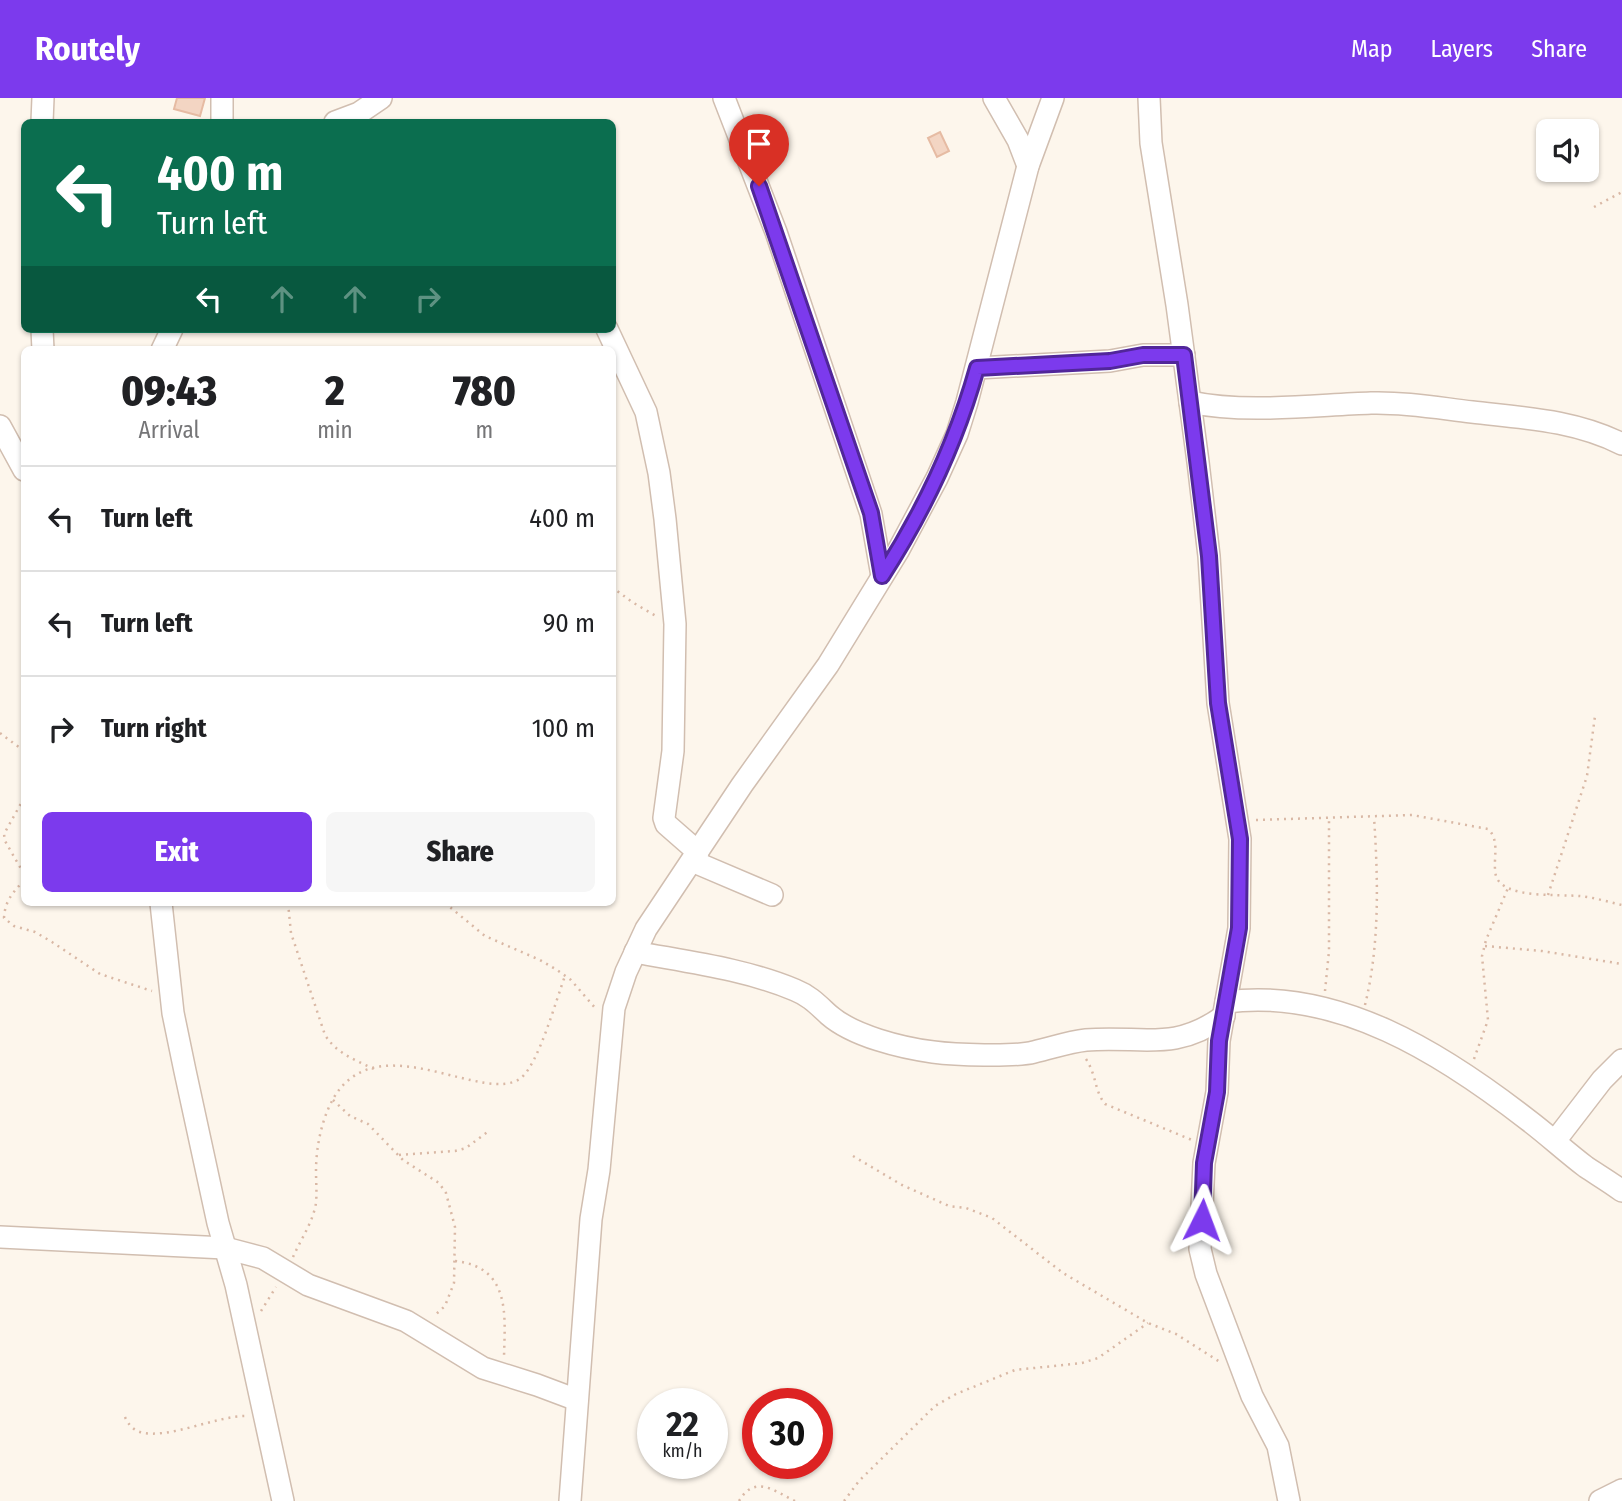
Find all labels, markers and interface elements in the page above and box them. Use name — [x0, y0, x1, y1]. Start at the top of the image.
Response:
text: Routely — [35, 29, 140, 69]
text: Map — [1351, 35, 1393, 63]
text: Layers — [1431, 35, 1493, 63]
text: Share — [1531, 35, 1587, 63]
pin — [729, 114, 789, 186]
map controls — [1536, 119, 1599, 182]
button: sound — [1536, 119, 1599, 182]
icon: arrive — [740, 125, 778, 163]
text: 400 m — [157, 144, 283, 203]
icon: left — [42, 147, 133, 238]
text: Turn left — [157, 204, 267, 242]
icon: left — [190, 280, 228, 318]
icon: ahead — [263, 280, 301, 318]
icon: ahead — [336, 280, 374, 318]
icon: right — [409, 280, 447, 318]
text: 09:43 — [121, 366, 217, 416]
text: 2 — [325, 366, 345, 416]
text: 780 — [453, 366, 516, 416]
text: Arrival — [139, 416, 200, 444]
text: min — [317, 416, 353, 444]
text: m — [476, 416, 493, 444]
icon: left — [42, 500, 80, 538]
text: Turn left — [101, 503, 193, 534]
text: 400 m — [529, 503, 595, 534]
icon: left — [42, 605, 80, 643]
text: Turn left — [101, 608, 193, 639]
text: 90 m — [543, 608, 595, 639]
icon: right — [42, 710, 80, 748]
text: Turn right — [101, 713, 207, 744]
text: 100 m — [532, 713, 595, 744]
button: Exit — [42, 812, 312, 892]
button: Share — [326, 812, 595, 892]
position arrow — [1165, 1183, 1239, 1257]
speed limit sign: 30 — [742, 1388, 833, 1479]
text: 22 — [666, 1403, 699, 1445]
text: km/h — [662, 1440, 703, 1462]

